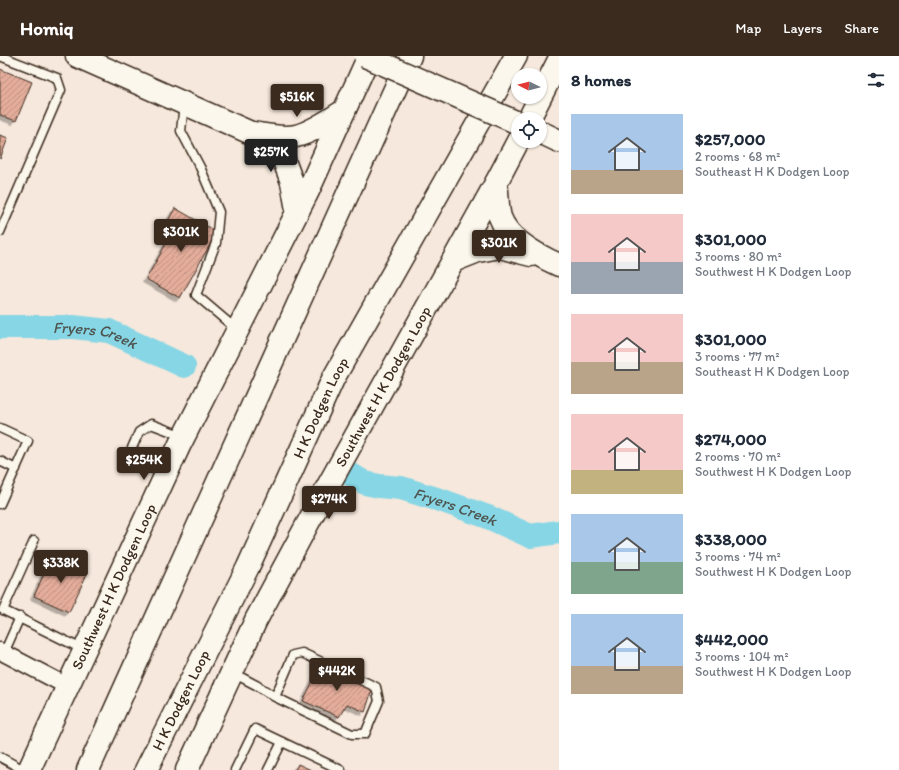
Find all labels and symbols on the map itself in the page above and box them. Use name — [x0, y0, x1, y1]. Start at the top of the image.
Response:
north arrow — [511, 68, 547, 104]
pin: $516K — [269, 84, 325, 118]
pin: $257K — [243, 139, 299, 173]
pin: $301K — [153, 219, 209, 253]
pin: $301K — [471, 230, 527, 264]
street label: Southwest H K Dodgen Loop — [331, 303, 435, 470]
water label: Fryers Creek — [53, 318, 141, 353]
street label: H K Dodgen Loop — [289, 354, 352, 462]
pin: $254K — [116, 447, 172, 481]
water label: Fryers Creek — [411, 483, 500, 530]
pin: $274K — [301, 486, 357, 520]
street label: Southwest H K Dodgen Loop — [68, 501, 160, 672]
pin: $338K — [33, 550, 89, 584]
street label: H K Dodgen Loop — [148, 647, 214, 753]
pin: $442K — [309, 658, 365, 692]

